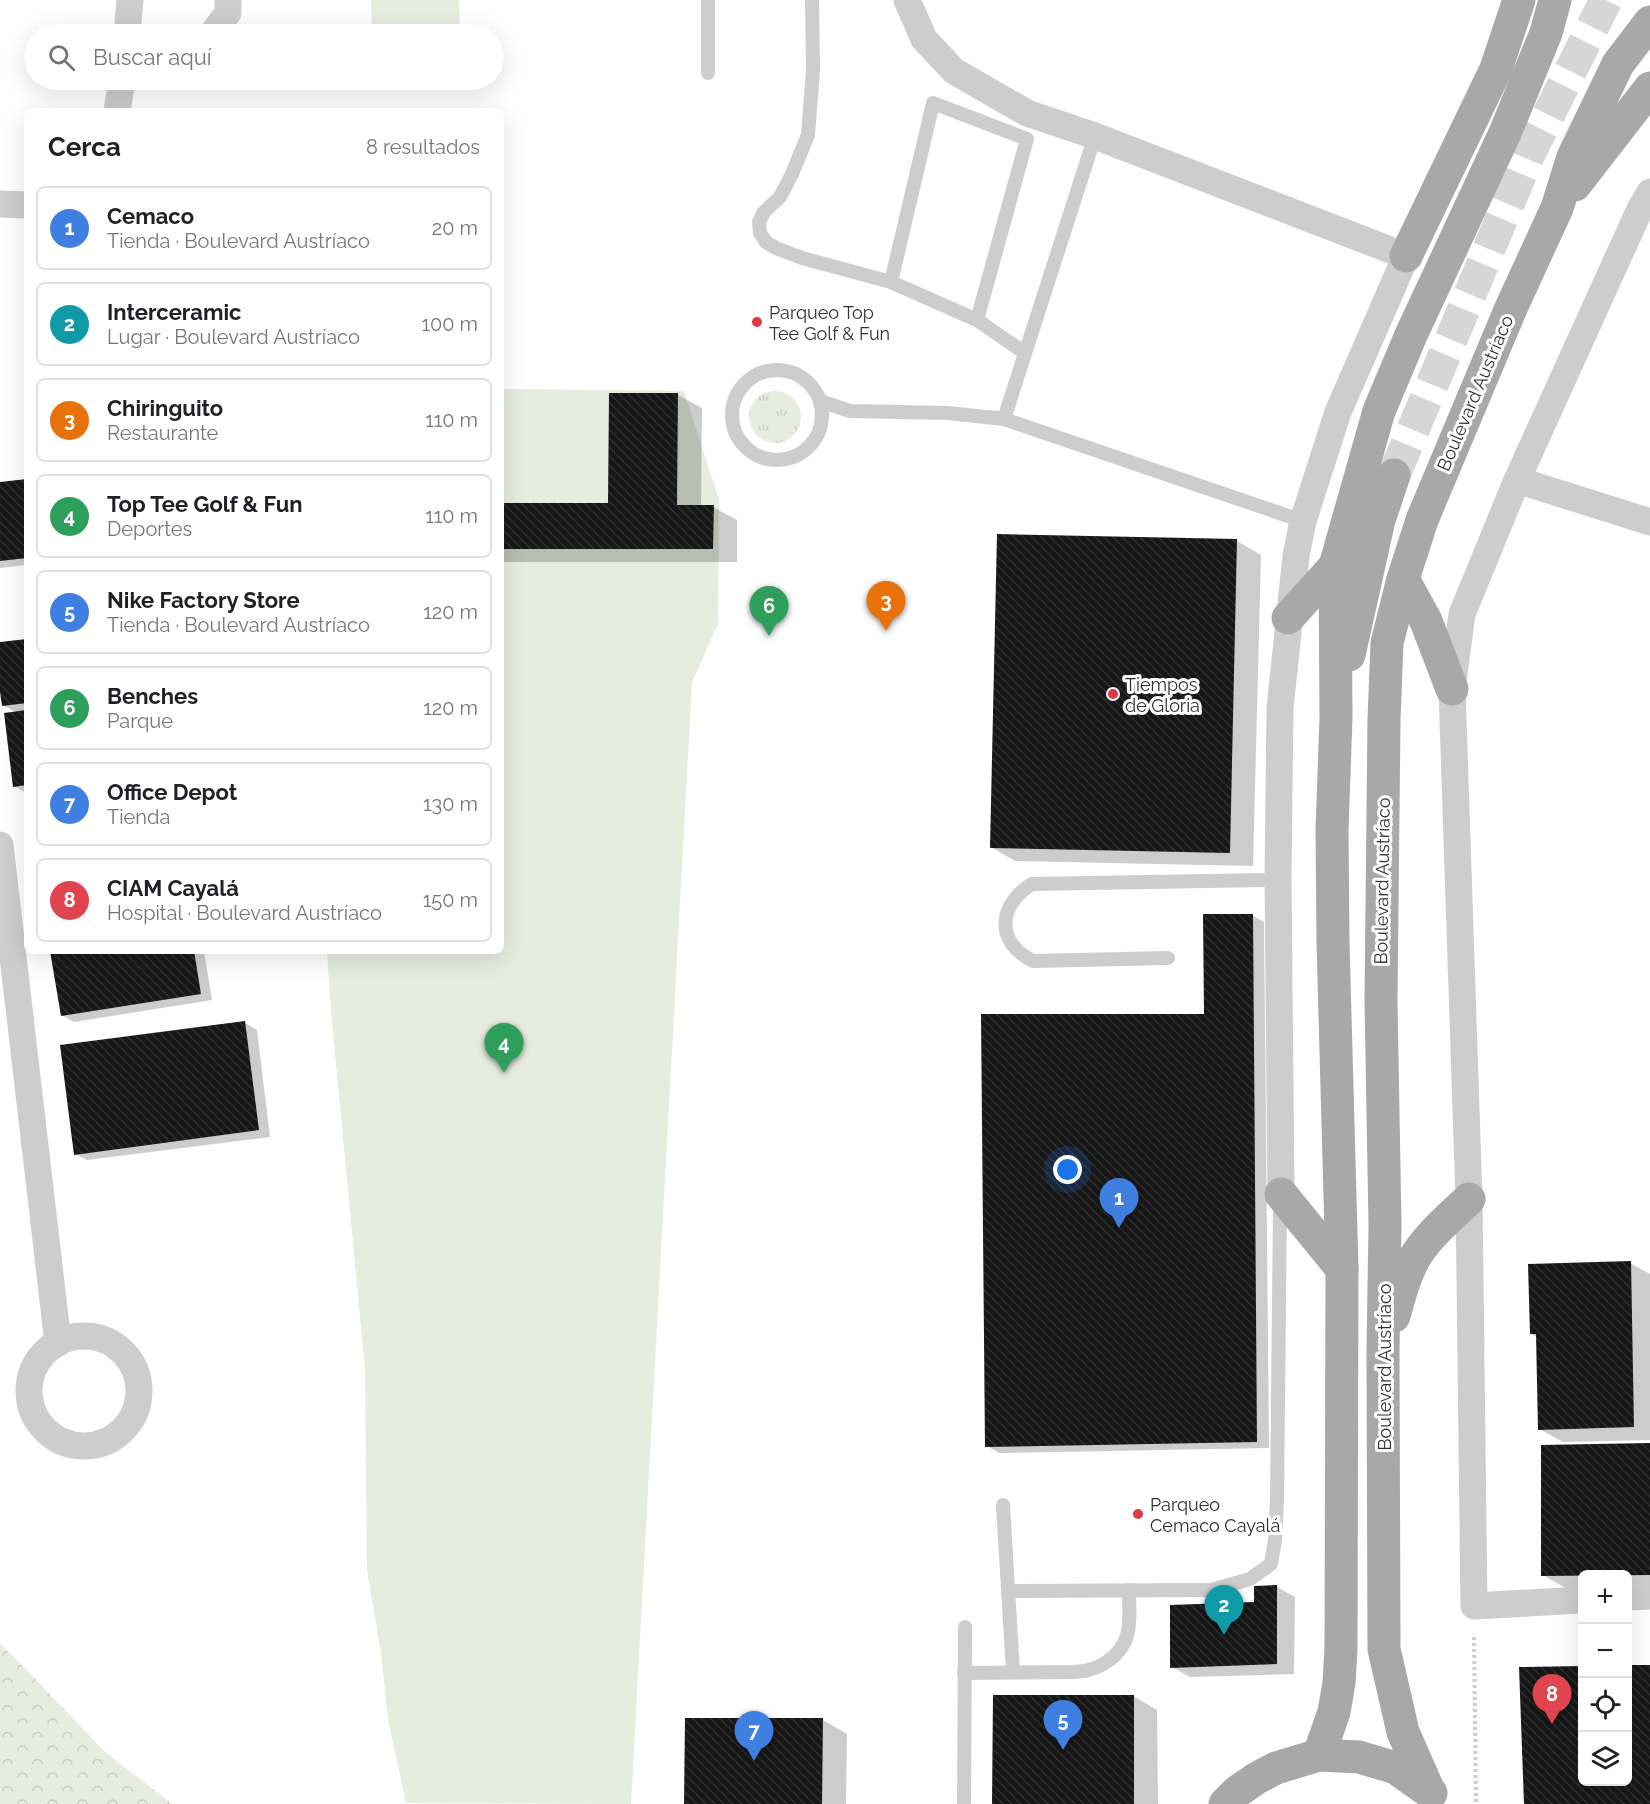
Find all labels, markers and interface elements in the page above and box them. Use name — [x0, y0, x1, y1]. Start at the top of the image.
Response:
search box — [24, 24, 504, 90]
icon: search — [45, 41, 78, 74]
text: Buscar aquí — [93, 44, 212, 70]
text: Cerca — [48, 132, 121, 162]
text: 8 resultados — [366, 135, 480, 159]
text: Cemaco — [107, 203, 194, 229]
text: 1 — [65, 216, 74, 240]
text: 20 m — [432, 216, 478, 240]
text: Tienda · Boulevard Austríaco — [107, 229, 370, 253]
text: Interceramic — [107, 299, 241, 325]
place label: Parqueo Top Tee Golf & Fun — [769, 302, 890, 344]
text: 2 — [64, 312, 75, 336]
text: 100 m — [421, 312, 478, 336]
street label: Boulevard Austríaco — [1433, 312, 1517, 474]
marker: Parqueo Top Tee Golf & Fun — [750, 315, 764, 329]
text: Lugar · Boulevard Austríaco — [107, 325, 360, 349]
text: Chiringuito — [107, 395, 223, 421]
text: 3 — [64, 408, 75, 432]
text: 110 m — [425, 408, 478, 432]
text: Restaurante — [107, 421, 218, 445]
text: Top Tee Golf & Fun — [107, 491, 303, 517]
text: 4 — [64, 504, 75, 528]
text: 110 m — [425, 504, 478, 528]
text: Deportes — [107, 517, 192, 541]
pin: 3 — [866, 582, 906, 631]
pin: 6 — [750, 586, 788, 636]
text: Nike Factory Store — [107, 587, 300, 613]
text: 5 — [64, 600, 75, 624]
text: 120 m — [423, 600, 478, 624]
text: Tienda · Boulevard Austríaco — [107, 613, 370, 637]
place label: Tiempos de Gloria — [1125, 674, 1200, 716]
text: Benches — [107, 683, 198, 709]
marker: Tiempos de Gloria — [1106, 687, 1120, 701]
text: 6 — [63, 696, 76, 720]
text: 120 m — [423, 696, 478, 720]
text: Parque — [107, 709, 173, 733]
text: Office Depot — [107, 779, 237, 805]
text: 7 — [64, 792, 75, 816]
text: 130 m — [423, 792, 478, 816]
street label: Boulevard Austríaco — [1370, 797, 1394, 965]
text: Tienda — [107, 805, 170, 829]
text: CIAM Cayalá — [107, 875, 239, 901]
text: 8 — [63, 888, 76, 912]
text: 150 m — [423, 888, 478, 912]
text: Hospital · Boulevard Austríaco — [107, 901, 382, 925]
pin: 4 — [484, 1024, 524, 1073]
your location — [1053, 1155, 1082, 1184]
pin: 1 — [1100, 1178, 1138, 1228]
street label: Boulevard Austríaco — [1374, 1283, 1395, 1451]
place label: Parqueo Cemaco Cayalá — [1150, 1494, 1280, 1536]
marker: Parqueo Cemaco Cayalá — [1131, 1507, 1145, 1521]
map controls — [1578, 1570, 1632, 1786]
button: + — [1578, 1570, 1632, 1624]
pin: 2 — [1204, 1586, 1244, 1635]
button: − — [1578, 1624, 1632, 1678]
pin: 8 — [1532, 1674, 1572, 1724]
button: locate — [1578, 1678, 1632, 1732]
pin: 5 — [1044, 1700, 1082, 1750]
pin: 7 — [734, 1712, 774, 1761]
button: layers — [1578, 1732, 1632, 1786]

